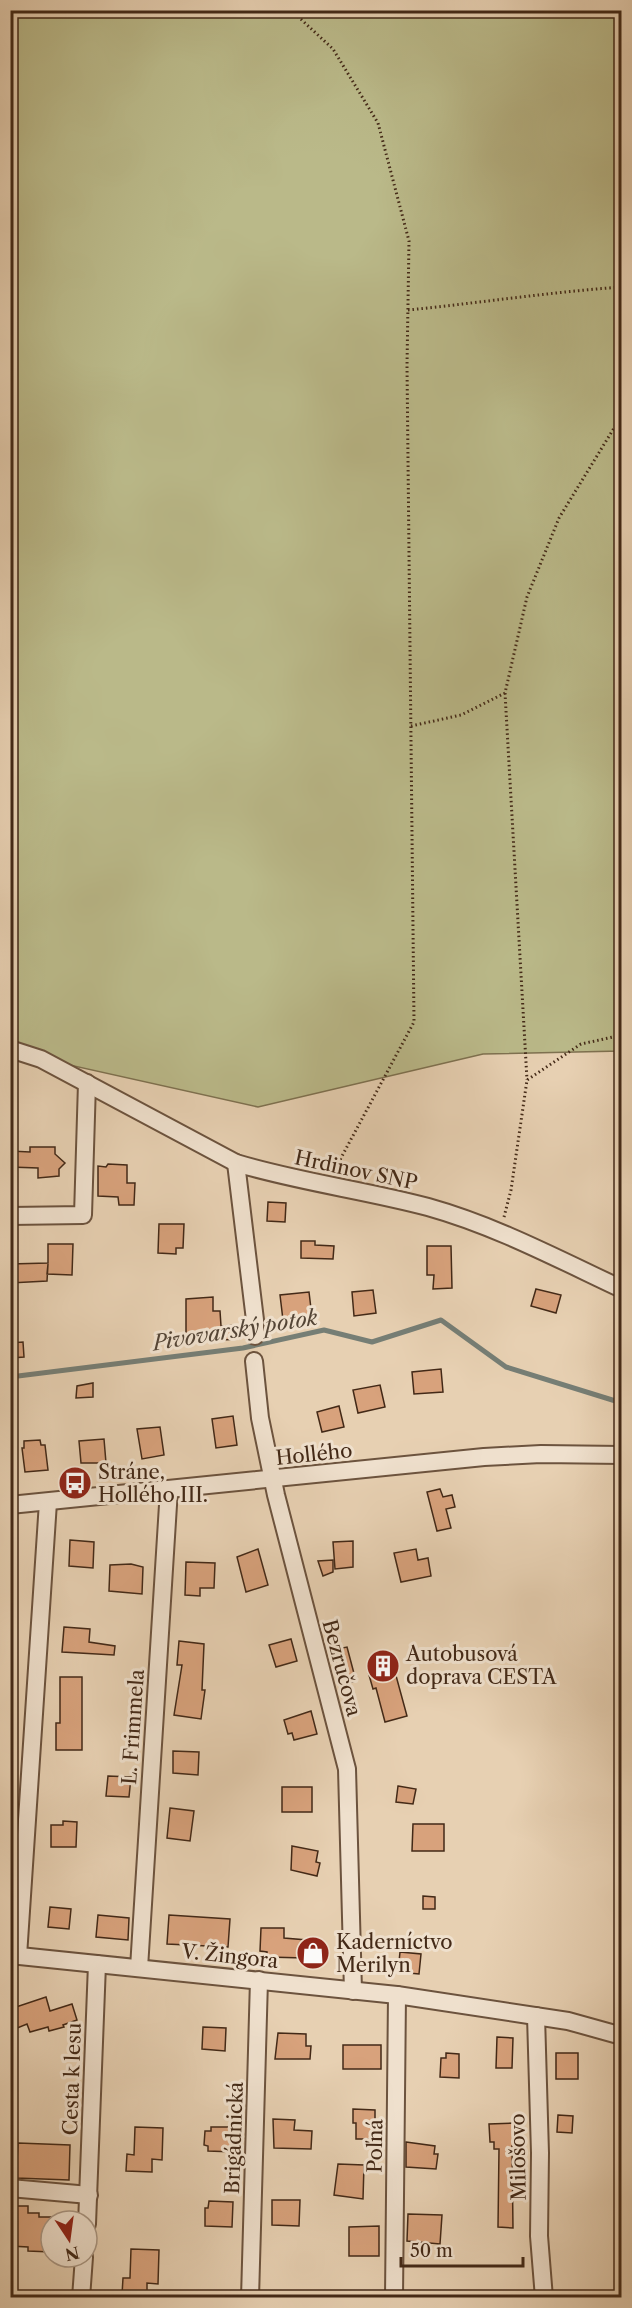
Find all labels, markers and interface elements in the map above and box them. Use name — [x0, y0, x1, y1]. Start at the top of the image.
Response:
street label: Hrdinov SNP — [292, 1145, 420, 1195]
water label: Pivovarský potok — [149, 1305, 319, 1356]
street label: Hollého — [275, 1438, 353, 1470]
place label: Stráne, Hollého III. — [98, 1460, 208, 1507]
bus stop icon: Stráne, Hollého III. — [57, 1465, 93, 1501]
street label: Bezručova — [318, 1617, 367, 1720]
place label: Autobusová doprava CESTA — [405, 1642, 558, 1689]
building icon: Autobusová doprava CESTA — [365, 1648, 401, 1684]
street label: L. Frimmela — [117, 1668, 149, 1786]
place label: Kaderníctvo Merilyn — [336, 1930, 453, 1977]
shop icon: Kaderníctvo Merilyn — [295, 1935, 331, 1971]
street label: V. Žingora — [179, 1938, 280, 1973]
street label: Cesta k lesu — [58, 2022, 86, 2136]
street label: Brigádnická — [220, 2081, 248, 2195]
street label: Milošovo — [505, 2113, 531, 2201]
street label: Poľná — [363, 2118, 387, 2173]
north arrow — [39, 2209, 99, 2269]
scale bar — [401, 2230, 522, 2268]
text: 50 m — [410, 2240, 453, 2262]
text: N — [63, 2242, 81, 2265]

